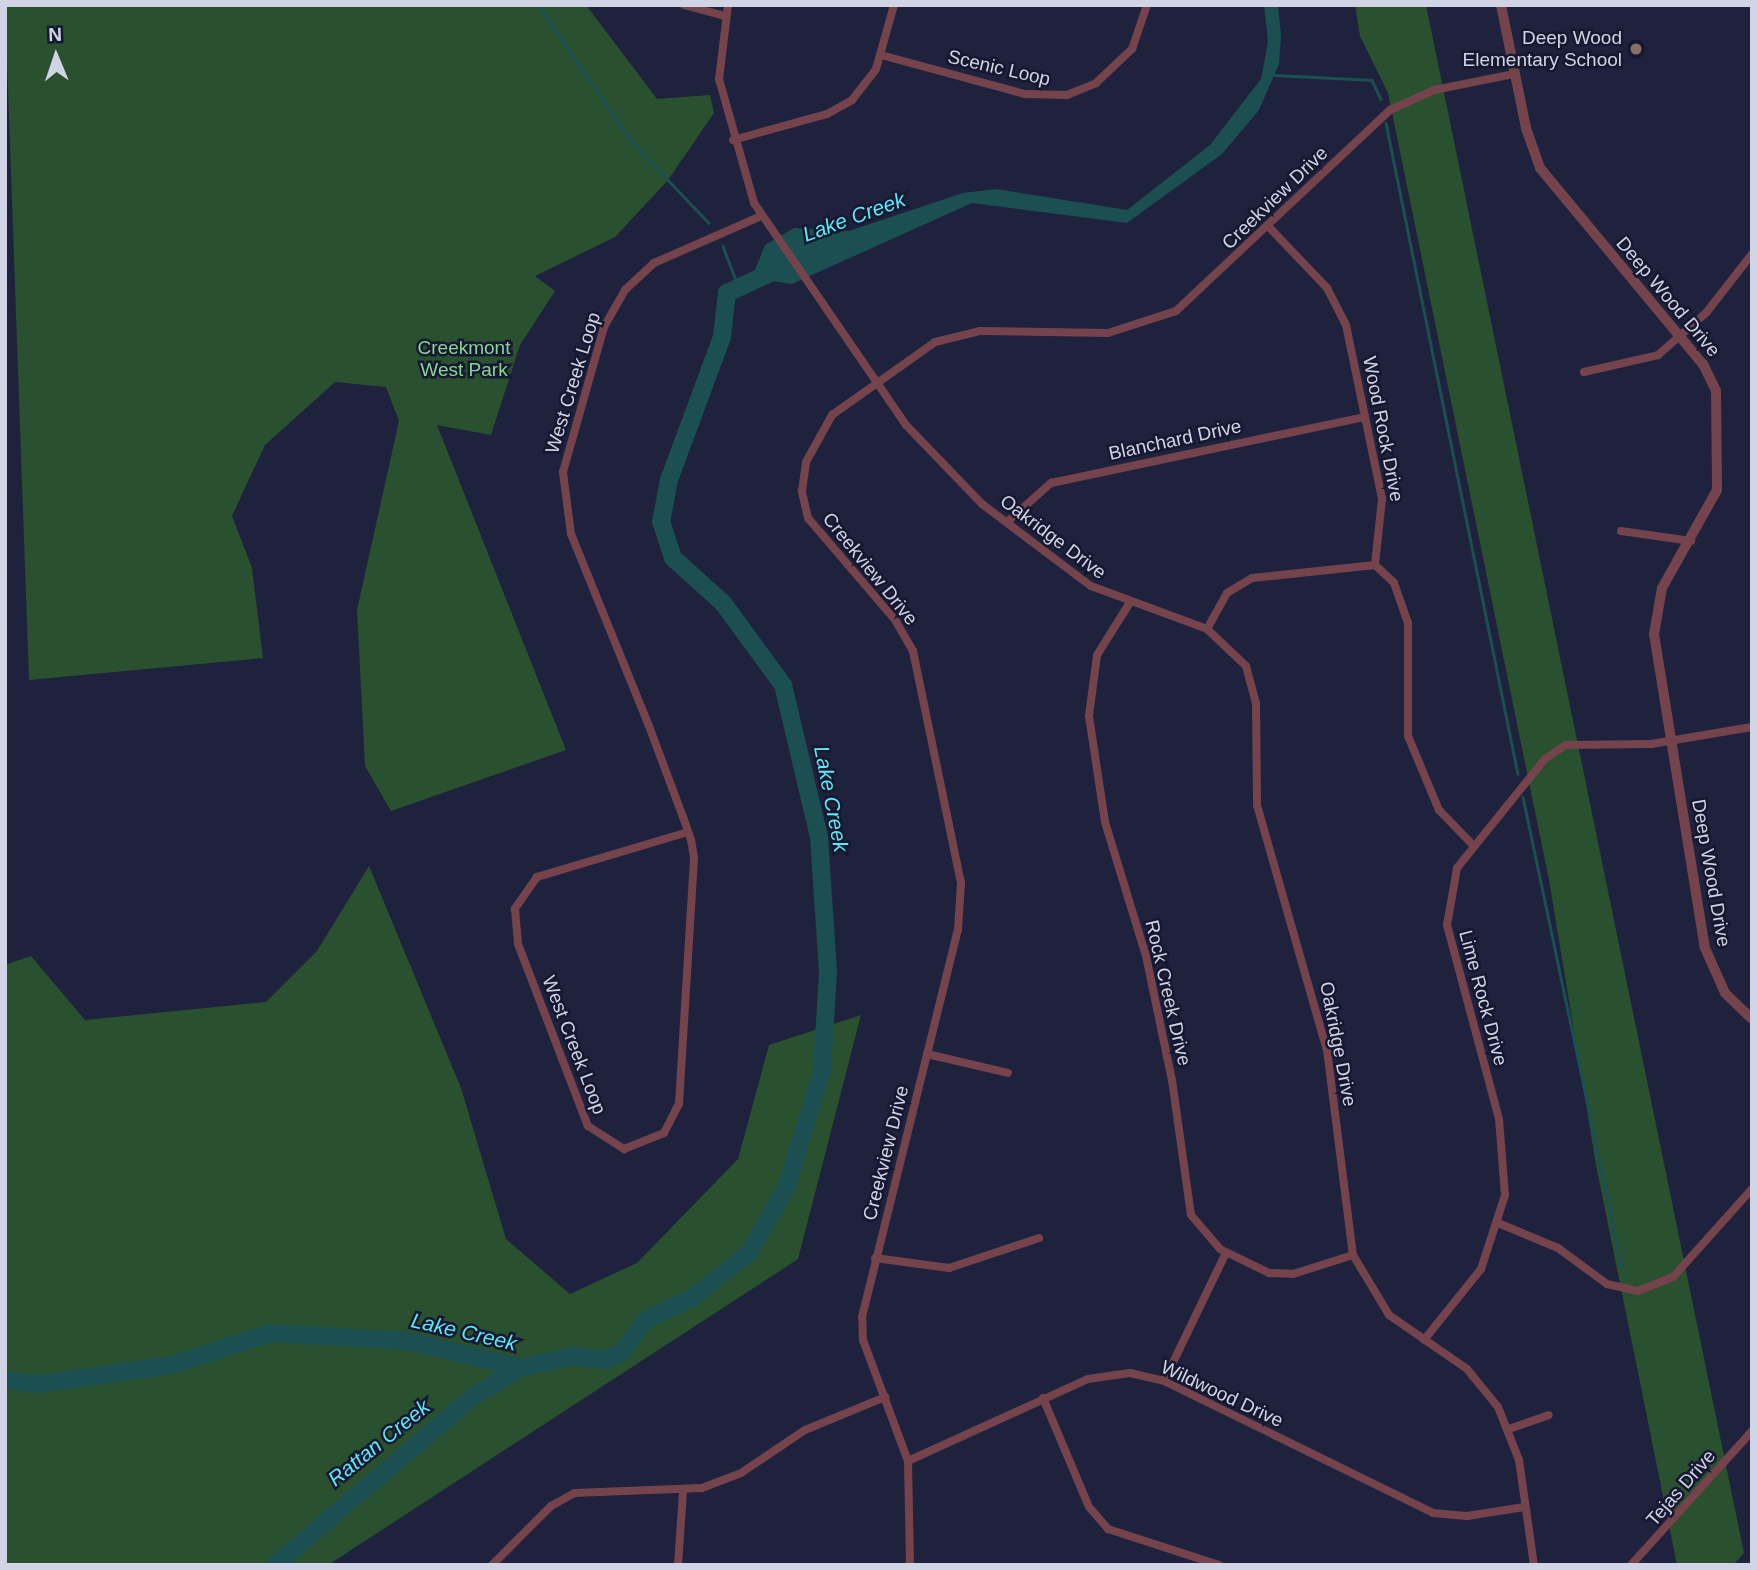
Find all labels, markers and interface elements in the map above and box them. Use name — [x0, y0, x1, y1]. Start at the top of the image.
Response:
north arrow — [21, 21, 91, 91]
text: N — [48, 24, 62, 45]
place label: Deep Wood Elementary School — [1463, 27, 1622, 71]
marker: Deep Wood Elementary School — [1628, 41, 1644, 57]
street label: Scenic Loop — [945, 45, 1053, 91]
street label: Creekview Drive — [1217, 142, 1333, 254]
water label: Lake Creek — [799, 187, 909, 247]
street label: Deep Wood Drive — [1611, 232, 1725, 362]
street label: West Creek Loop — [541, 310, 605, 456]
park label: Creekmont West Park — [418, 337, 510, 381]
street label: Wood Rock Drive — [1358, 354, 1408, 504]
street label: Blanchard Drive — [1107, 415, 1243, 465]
street label: Oakridge Drive — [996, 490, 1110, 584]
street label: Creekview Drive — [818, 508, 922, 630]
water label: Lake Creek — [808, 744, 854, 854]
street label: Deep Wood Drive — [1687, 797, 1735, 949]
street label: Rock Creek Drive — [1140, 918, 1196, 1068]
street label: Lime Rock Drive — [1454, 928, 1512, 1068]
street label: West Creek Loop — [537, 973, 611, 1117]
street label: Oakridge Drive — [1315, 980, 1361, 1108]
street label: Creekview Drive — [858, 1083, 914, 1223]
water label: Lake Creek — [409, 1308, 519, 1356]
street label: Wildwood Drive — [1157, 1356, 1287, 1432]
water label: Rattan Creek — [323, 1394, 435, 1492]
street label: Tejas Drive — [1642, 1445, 1720, 1531]

